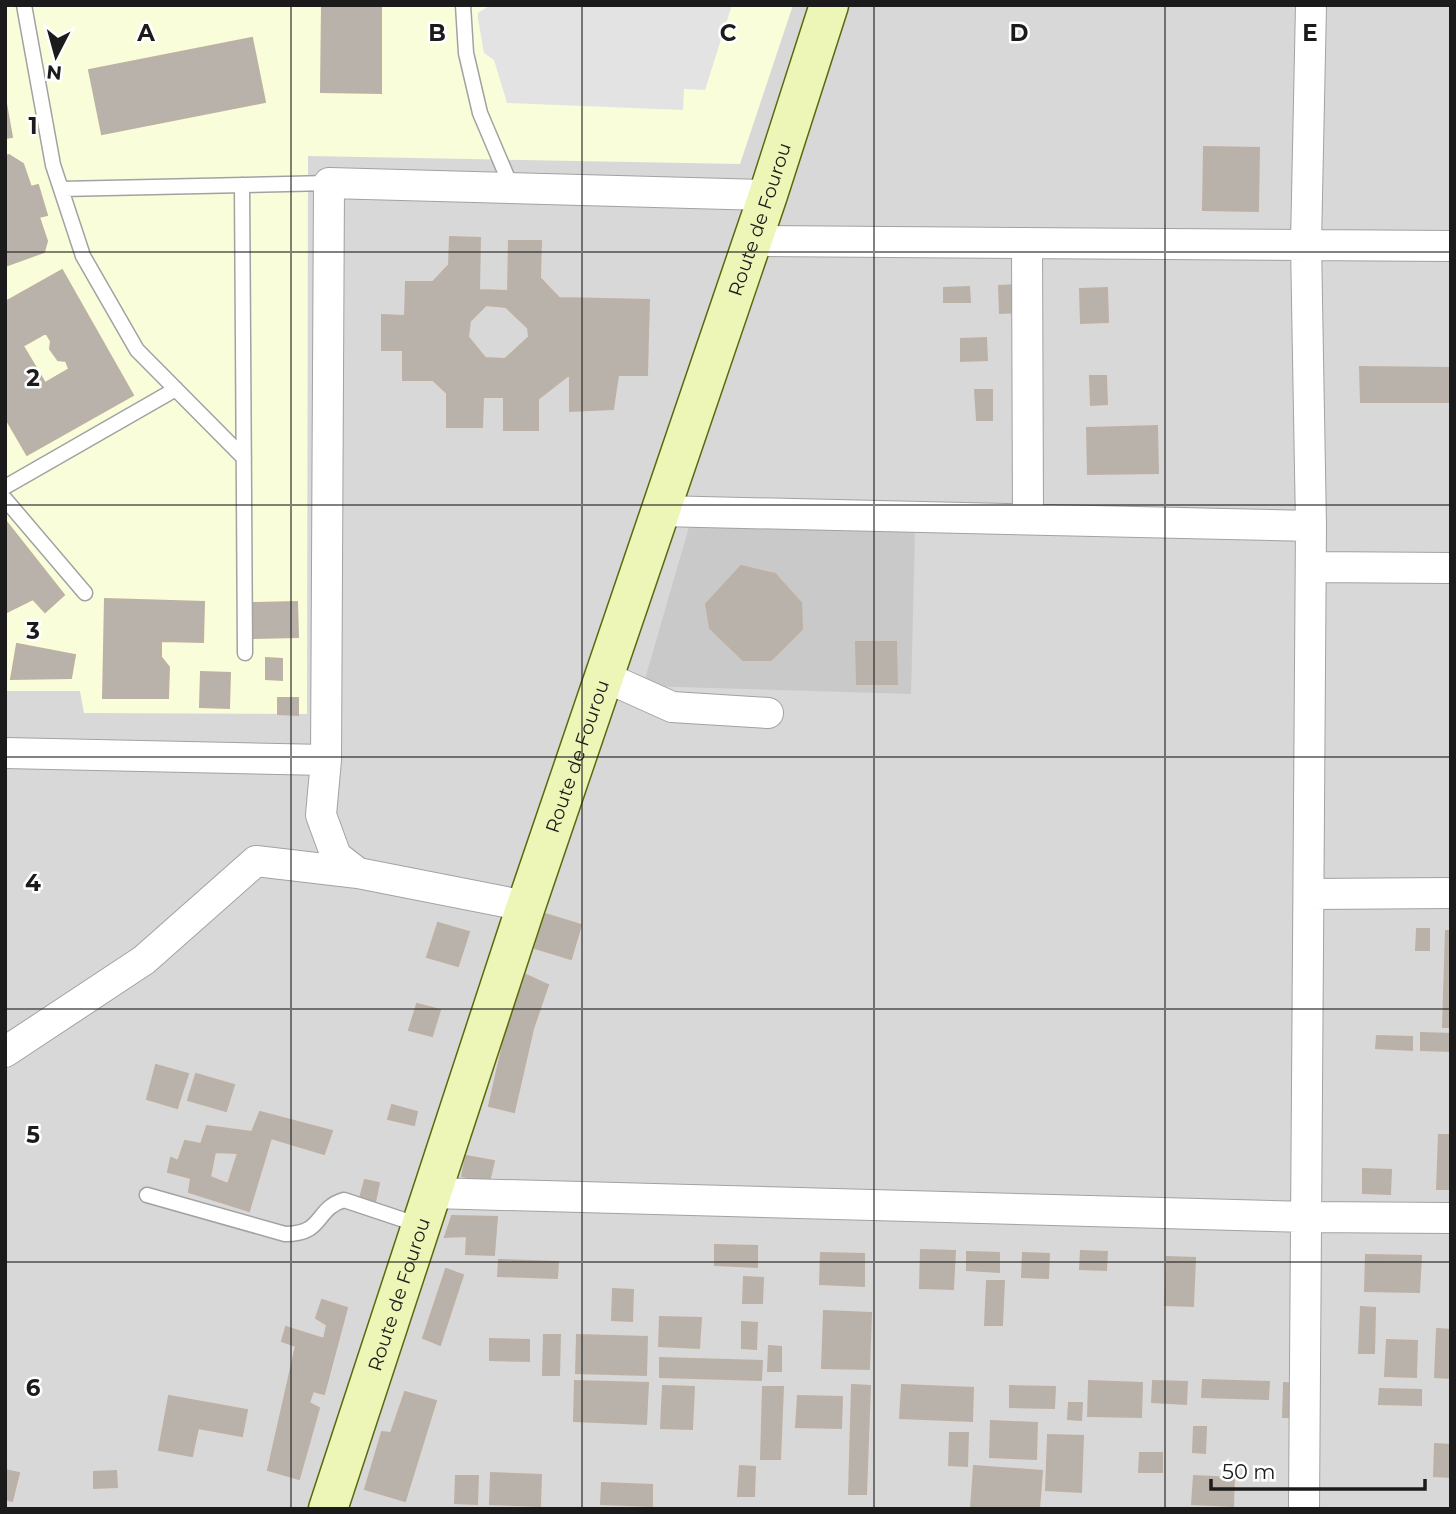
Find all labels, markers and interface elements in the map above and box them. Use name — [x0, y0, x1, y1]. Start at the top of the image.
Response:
text: A — [136, 19, 155, 47]
text: B — [428, 19, 446, 47]
text: C — [720, 19, 737, 47]
text: D — [1010, 19, 1029, 47]
text: E — [1302, 19, 1318, 47]
north arrow — [21, 21, 91, 91]
text: N — [45, 60, 63, 85]
text: 1 — [28, 112, 38, 140]
street label: Route de Fourou — [723, 140, 796, 299]
text: 2 — [26, 364, 40, 392]
text: 3 — [25, 617, 40, 645]
street label: Route de Fourou — [540, 677, 614, 836]
text: 4 — [25, 869, 41, 897]
text: 5 — [26, 1121, 40, 1149]
street label: Route de Fourou — [363, 1215, 434, 1374]
text: 6 — [26, 1374, 41, 1402]
scale bar — [1211, 1448, 1424, 1492]
text: 50 m — [1222, 1459, 1276, 1484]

